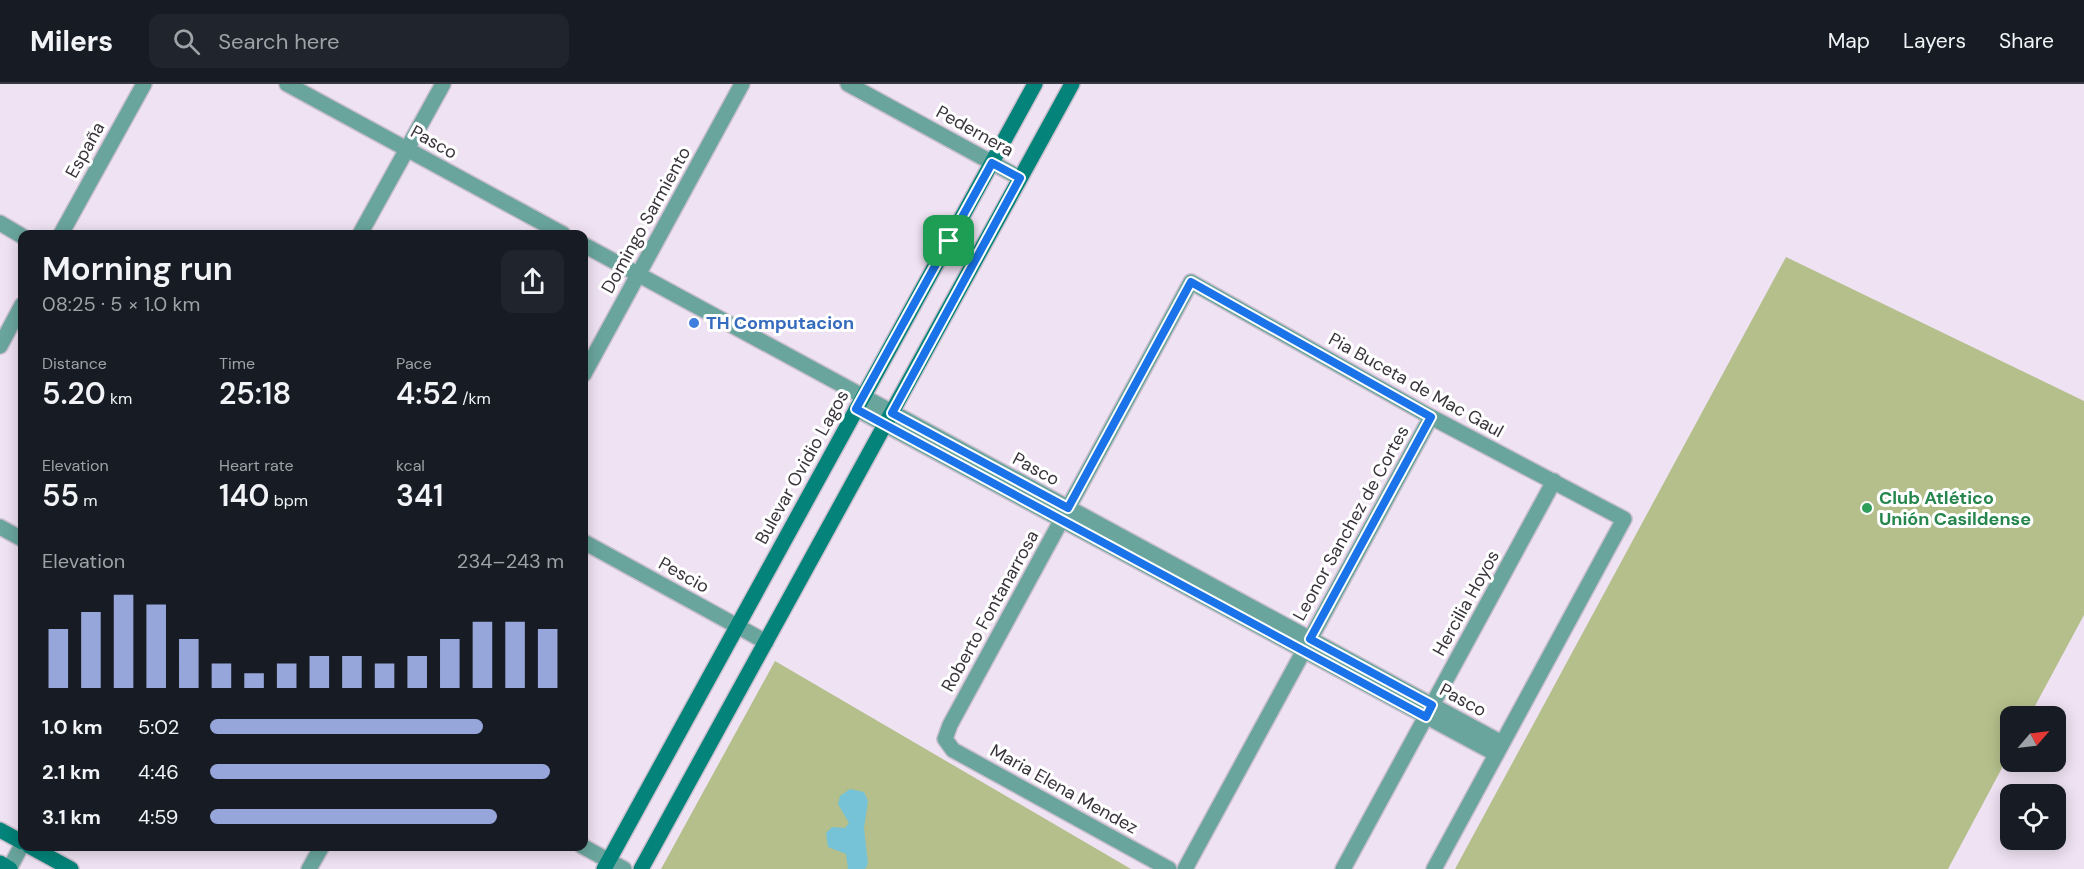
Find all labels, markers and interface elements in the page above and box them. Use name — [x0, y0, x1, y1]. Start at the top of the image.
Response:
search box — [149, 14, 569, 68]
text: Milers — [30, 23, 113, 60]
icon: search — [170, 25, 203, 58]
text: Search here — [218, 27, 340, 56]
text: Map — [1828, 27, 1870, 55]
text: Layers — [1903, 27, 1966, 55]
text: Share — [1999, 27, 2054, 55]
street label: Pedernera — [932, 100, 1018, 162]
street label: España — [60, 118, 110, 182]
street label: Pasco — [406, 119, 462, 165]
street label: Domingo Sarmiento — [596, 142, 696, 298]
pin — [923, 215, 974, 266]
icon: arrive — [932, 224, 965, 257]
text: Morning run — [42, 247, 233, 290]
button: share — [501, 250, 564, 313]
text: 08:25 · 5 × 1.0 km — [42, 291, 200, 317]
place label: TH Computacion — [706, 311, 854, 335]
marker: TH Computacion — [687, 316, 701, 330]
street label: Pia Buceta de Mac Gaul — [1324, 327, 1508, 443]
text: Distance — [42, 353, 107, 374]
text: Time — [219, 353, 255, 374]
text: Pace — [396, 353, 432, 374]
text: 5.20 — [42, 374, 106, 413]
text: 25:18 — [219, 374, 291, 413]
text: 4:52 — [396, 374, 458, 413]
street label: Bulevar Ovidio Lagos — [750, 386, 854, 548]
text: km — [106, 388, 132, 409]
text: /km — [458, 388, 491, 409]
street label: Leonor Sanchez de Cortes — [1287, 421, 1415, 625]
street label: Pasco — [1008, 447, 1064, 491]
text: Elevation — [42, 455, 109, 476]
text: Heart rate — [219, 455, 294, 476]
text: kcal — [396, 455, 425, 476]
text: 55 — [42, 476, 79, 515]
text: 140 — [219, 476, 270, 515]
text: 341 — [396, 476, 444, 515]
place label: Club Atlético Unión Casildense — [1879, 486, 2031, 531]
text: m — [79, 490, 98, 511]
text: bpm — [270, 490, 308, 511]
marker: Club Atlético Unión Casildense — [1860, 501, 1874, 515]
street label: Roberto Fontanarrosa — [936, 526, 1044, 696]
street label: Hercilia Hoyos — [1427, 546, 1505, 660]
text: Elevation — [42, 548, 125, 574]
text: 234–243 m — [457, 548, 564, 574]
street label: Pescio — [654, 551, 714, 599]
street label: Pasco — [1435, 678, 1491, 722]
north arrow — [2000, 706, 2066, 772]
map controls — [2000, 706, 2066, 850]
text: 1.0 km — [42, 714, 103, 740]
text: 5:02 — [138, 714, 179, 740]
street label: Maria Elena Mendez — [986, 738, 1142, 840]
text: 2.1 km — [42, 759, 100, 785]
text: 4:46 — [138, 759, 179, 785]
button: locate — [2000, 784, 2066, 850]
text: 3.1 km — [42, 804, 101, 830]
text: 4:59 — [138, 804, 178, 830]

